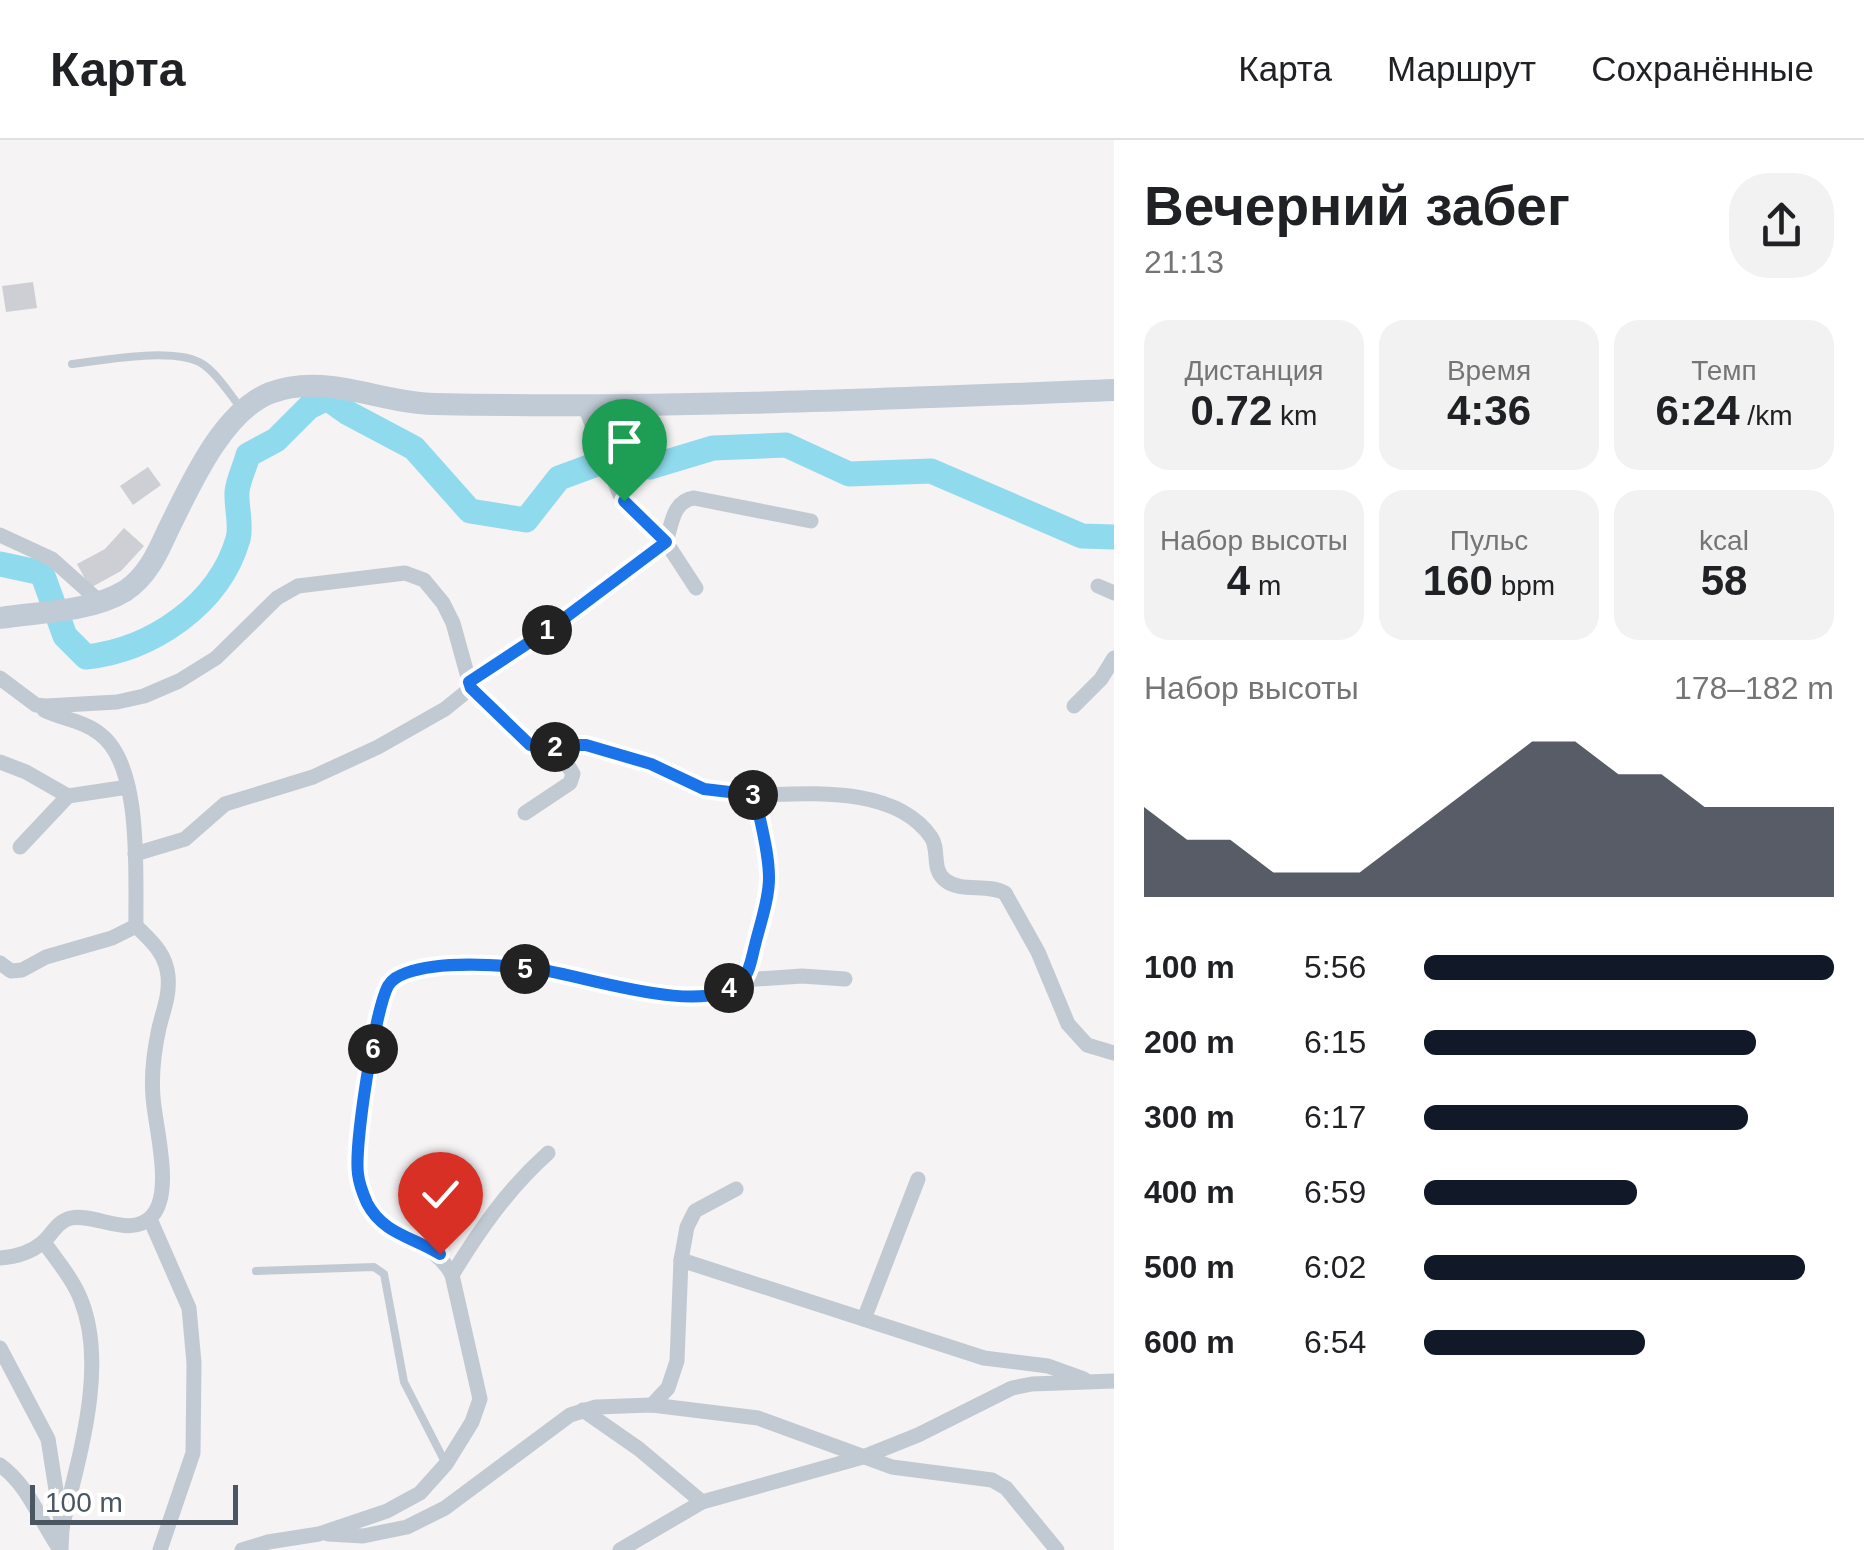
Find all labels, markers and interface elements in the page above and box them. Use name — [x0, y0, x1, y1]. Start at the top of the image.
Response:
text: Карта — [50, 43, 185, 96]
text: Карта — [1238, 49, 1332, 88]
text: Маршрут — [1387, 49, 1536, 88]
text: Сохранённые — [1591, 49, 1814, 88]
button: share — [1729, 173, 1834, 278]
text: Вечерний забег — [1144, 175, 1570, 237]
text: 21:13 — [1144, 244, 1224, 280]
text: Дистанция — [1185, 355, 1324, 386]
text: Время — [1447, 355, 1531, 386]
text: Темп — [1691, 355, 1757, 386]
text: 0.72 — [1191, 387, 1272, 434]
text: 4:36 — [1447, 387, 1531, 434]
text: 6:24 — [1656, 387, 1740, 434]
pin — [582, 399, 667, 502]
text: km — [1272, 400, 1317, 431]
text: /km — [1740, 400, 1792, 431]
icon: arrive — [597, 414, 652, 469]
text: Набор высоты — [1160, 525, 1348, 556]
text: Пульс — [1450, 525, 1528, 556]
text: kcal — [1699, 525, 1749, 556]
text: 4 — [1227, 557, 1250, 604]
text: 160 — [1423, 557, 1493, 604]
text: 58 — [1701, 557, 1747, 604]
text: m — [1250, 570, 1281, 601]
text: bpm — [1493, 570, 1555, 601]
pin: 1 — [522, 605, 572, 655]
text: 1 — [539, 614, 555, 645]
text: Набор высоты — [1144, 670, 1359, 706]
text: 178–182 m — [1674, 670, 1834, 706]
pin: 2 — [530, 722, 580, 772]
text: 2 — [547, 731, 563, 762]
pin: 3 — [728, 770, 778, 820]
text: 3 — [745, 779, 761, 810]
pin: 5 — [500, 944, 550, 994]
text: 100 m — [1144, 949, 1235, 985]
text: 5:56 — [1304, 949, 1366, 985]
text: 5 — [517, 953, 533, 984]
pin: 4 — [704, 963, 754, 1013]
text: 4 — [721, 972, 737, 1003]
pin: 6 — [348, 1024, 398, 1074]
text: 200 m — [1144, 1024, 1235, 1060]
text: 6:15 — [1304, 1024, 1366, 1060]
text: 6 — [365, 1033, 381, 1064]
text: 300 m — [1144, 1099, 1235, 1135]
text: 6:17 — [1304, 1099, 1366, 1135]
pin — [398, 1152, 483, 1255]
icon: check — [413, 1167, 468, 1222]
text: 400 m — [1144, 1174, 1235, 1210]
text: 6:59 — [1304, 1174, 1366, 1210]
text: 500 m — [1144, 1249, 1235, 1285]
text: 6:02 — [1304, 1249, 1366, 1285]
text: 600 m — [1144, 1324, 1235, 1360]
text: 6:54 — [1304, 1324, 1366, 1360]
scale bar — [30, 1480, 238, 1524]
text: 100 m — [45, 1487, 123, 1518]

